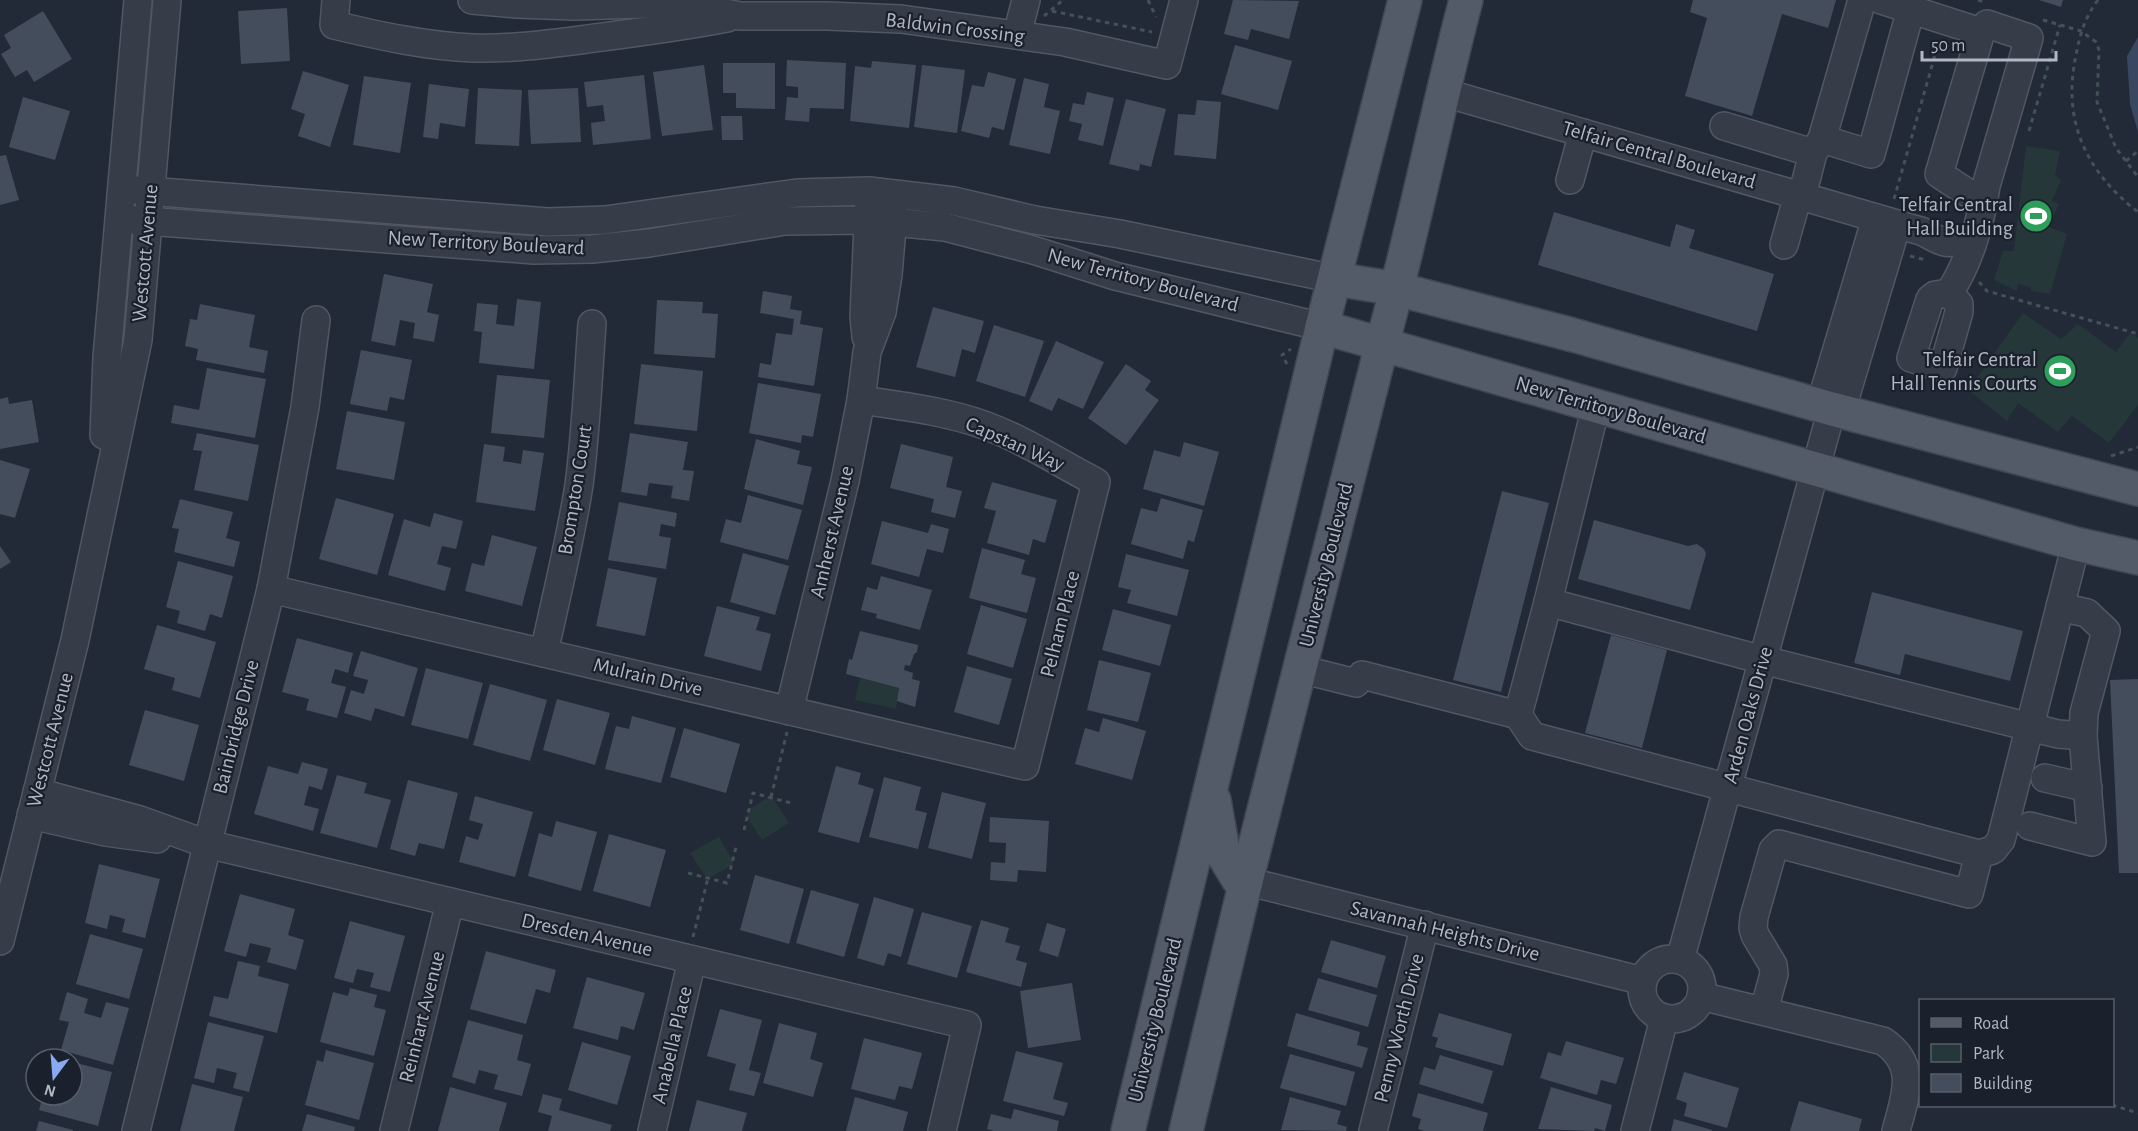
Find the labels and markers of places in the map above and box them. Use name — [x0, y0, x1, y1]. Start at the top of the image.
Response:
place label: Telfair Central Hall Building — [1899, 194, 2014, 239]
sports icon: Telfair Central Hall Building — [2018, 198, 2054, 234]
place label: Telfair Central Hall Tennis Courts — [1891, 349, 2037, 394]
sports icon: Telfair Central Hall Tennis Courts — [2042, 353, 2078, 389]

